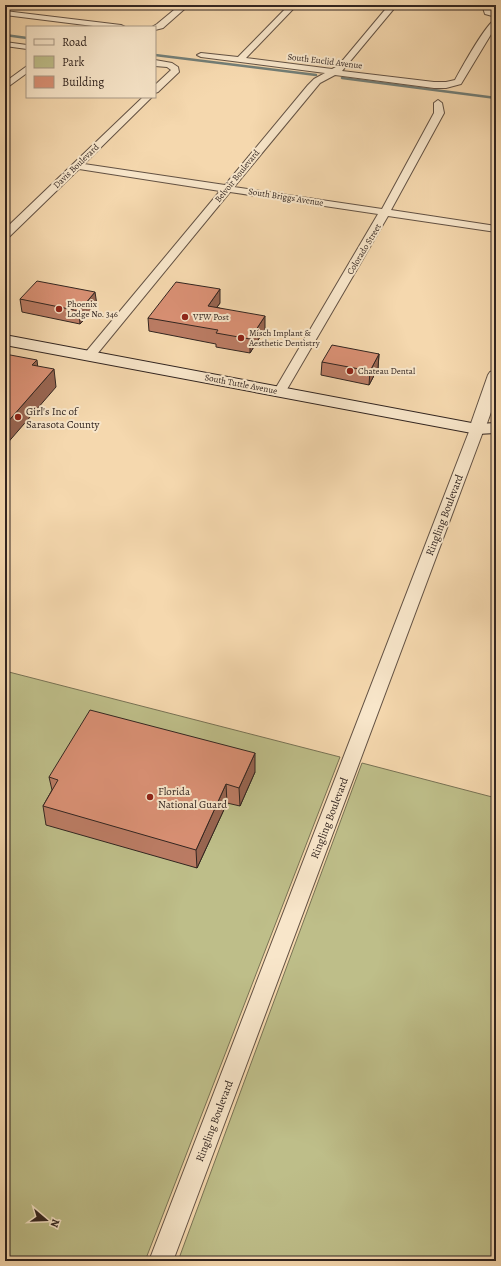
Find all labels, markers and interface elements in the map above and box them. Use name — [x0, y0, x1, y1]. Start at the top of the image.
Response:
legend — [26, 26, 156, 98]
text: Road — [62, 34, 88, 50]
street label: South Euclid Avenue — [287, 50, 363, 72]
text: Park — [62, 54, 85, 70]
text: Building — [62, 74, 104, 90]
street label: Davis Boulevard — [50, 141, 102, 191]
street label: Belvoir Boulevard — [212, 147, 262, 205]
street label: South Briggs Avenue — [248, 185, 324, 209]
street label: Colorado Street — [344, 221, 384, 277]
place label: Phoenix Lodge No. 346 — [67, 298, 118, 320]
marker: Phoenix Lodge No. 346 — [54, 304, 64, 314]
place label: VFW Post — [192, 311, 229, 323]
marker: VFW Post — [180, 312, 190, 322]
place label: Misch Implant & Aesthetic Dentistry — [248, 327, 321, 349]
marker: Misch Implant & Aesthetic Dentistry — [236, 333, 246, 343]
place label: Chateau Dental — [358, 365, 416, 377]
marker: Chateau Dental — [345, 366, 355, 376]
street label: South Tuttle Avenue — [204, 371, 278, 397]
place label: Girl's Inc of Sarasota County — [26, 404, 100, 432]
marker: Girl's Inc of Sarasota County — [13, 412, 23, 422]
street label: Ringling Boulevard — [422, 472, 467, 558]
street label: Ringling Boulevard — [307, 775, 352, 861]
place label: Florida National Guard — [158, 784, 227, 812]
marker: Florida National Guard — [145, 792, 155, 802]
street label: Ringling Boulevard — [192, 1078, 237, 1164]
north arrow — [26, 1200, 66, 1240]
text: N — [47, 1217, 63, 1229]

